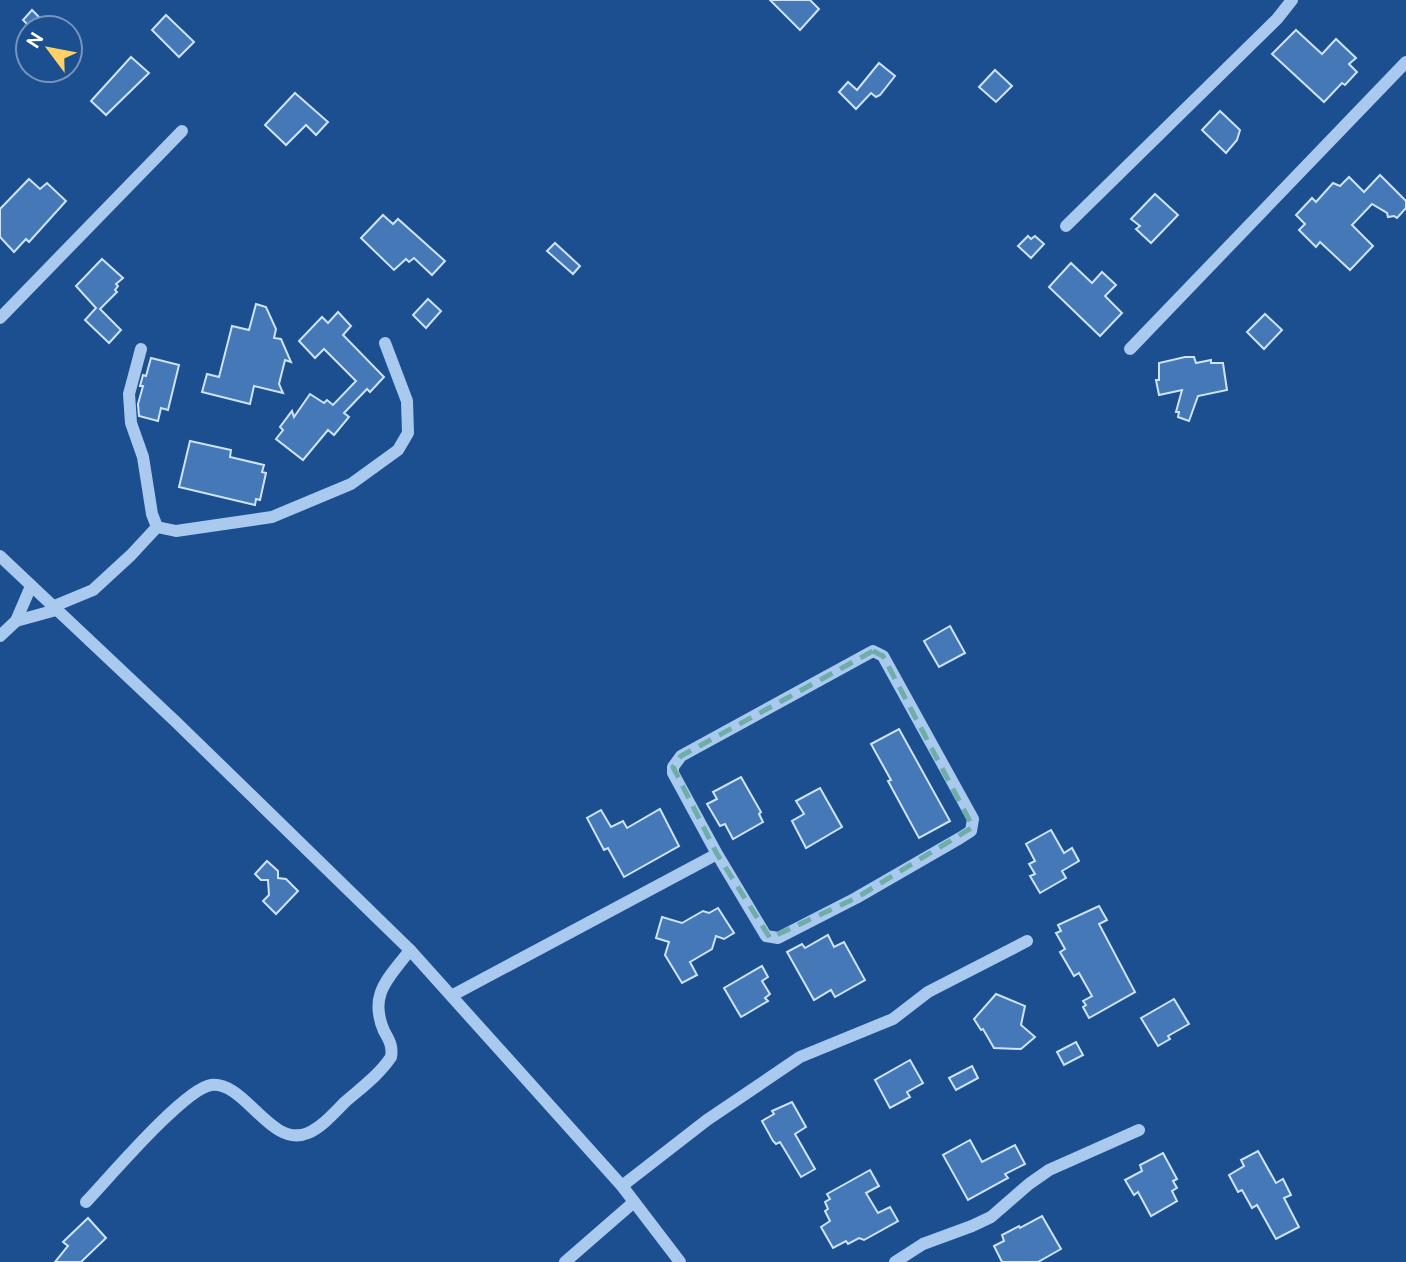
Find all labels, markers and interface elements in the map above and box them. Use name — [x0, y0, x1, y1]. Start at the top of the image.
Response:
north arrow — [14, 14, 84, 84]
text: N — [21, 28, 49, 53]

